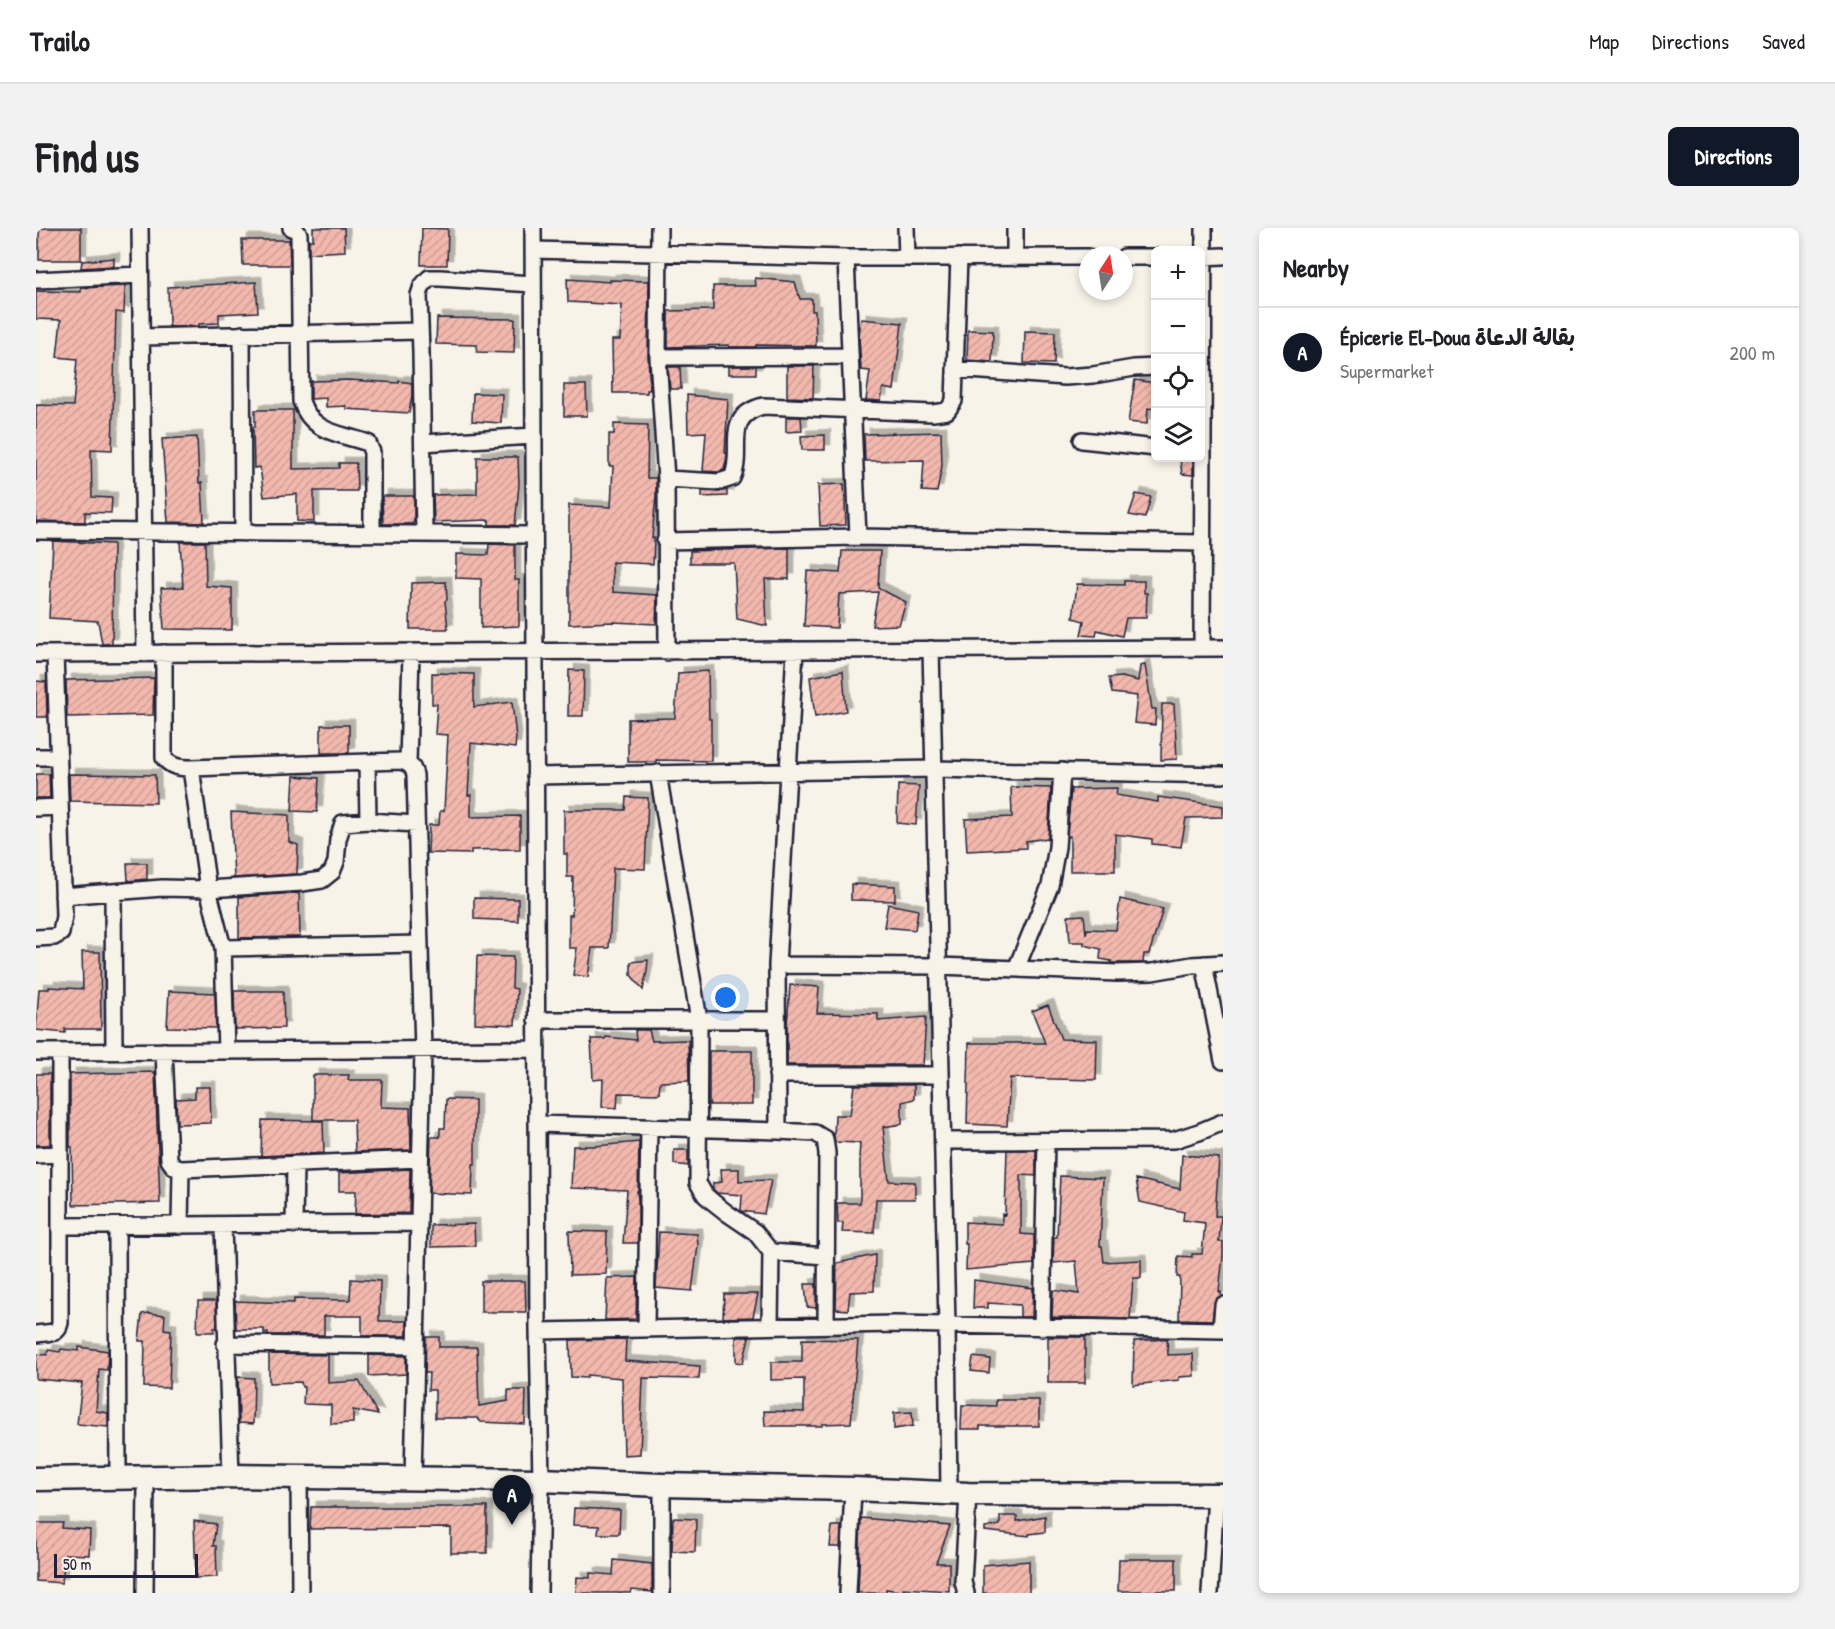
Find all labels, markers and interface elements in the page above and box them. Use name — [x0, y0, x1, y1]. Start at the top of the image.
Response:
text: Trailo — [30, 22, 90, 60]
text: Map — [1589, 27, 1619, 56]
text: Directions — [1652, 27, 1729, 56]
text: Saved — [1762, 27, 1805, 56]
button: Directions — [1668, 127, 1799, 186]
text: Find us — [36, 128, 139, 185]
north arrow — [1079, 246, 1133, 300]
map controls — [1151, 246, 1205, 462]
button: + — [1151, 246, 1205, 300]
text: Nearby — [1283, 250, 1349, 285]
button: − — [1151, 300, 1205, 354]
text: Épicerie El-Doua بقالة الدعاة — [1340, 322, 1575, 352]
text: A — [1298, 339, 1307, 366]
text: 200 m — [1730, 339, 1775, 366]
button: locate — [1151, 354, 1205, 408]
text: Supermarket — [1340, 357, 1434, 384]
button: layers — [1151, 408, 1205, 462]
your location — [711, 983, 740, 1012]
pin: A — [492, 1476, 532, 1525]
scale bar — [54, 1551, 198, 1578]
text: 50 m — [63, 1553, 92, 1575]

